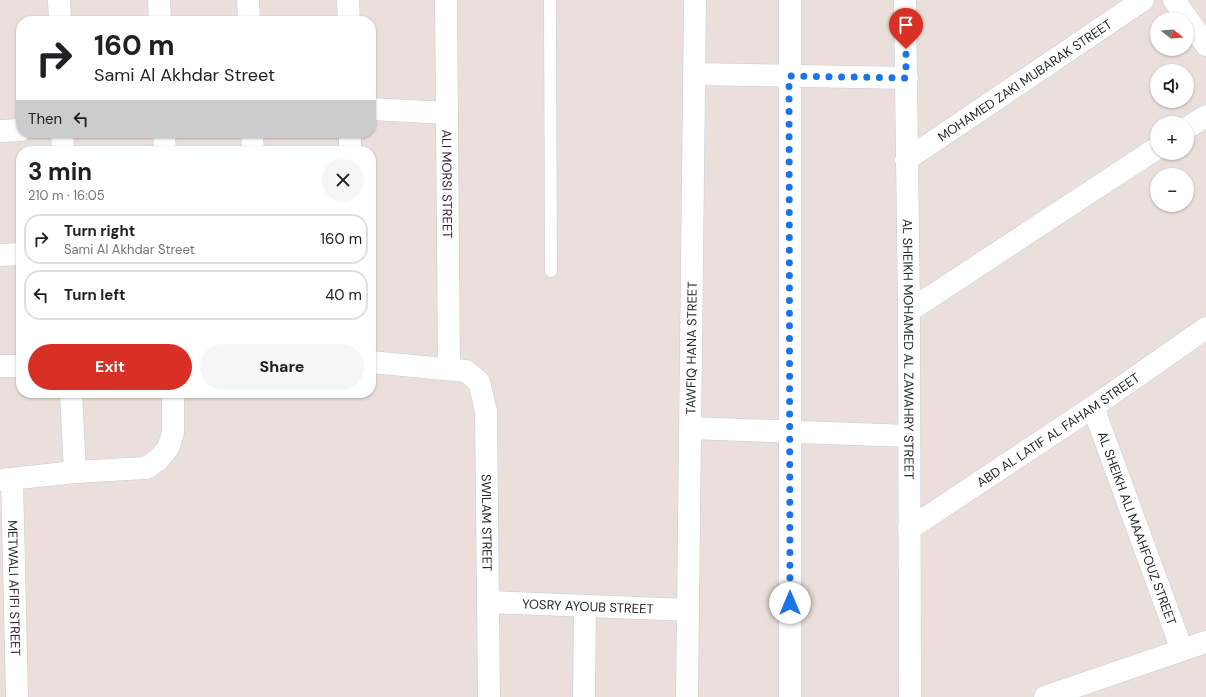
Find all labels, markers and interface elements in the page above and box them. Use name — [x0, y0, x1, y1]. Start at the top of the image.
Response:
pin — [889, 8, 923, 49]
north arrow — [1150, 12, 1194, 56]
map controls — [1150, 12, 1194, 212]
icon: arrive — [895, 14, 917, 36]
street label: MOHAMED ZAKI MUBARAK STREET — [934, 16, 1115, 145]
text: 160 m — [94, 27, 175, 64]
icon: right — [28, 32, 80, 84]
text: Sami Al Akhdar Street — [94, 63, 275, 87]
button: sound — [1150, 64, 1194, 108]
icon: left — [70, 108, 92, 130]
text: Then — [28, 109, 62, 129]
button: + — [1150, 116, 1194, 160]
street label: ALI MORSI STREET — [438, 129, 456, 239]
text: 3 min — [28, 156, 92, 187]
button: close — [322, 159, 364, 201]
button: − — [1150, 168, 1194, 212]
text: 210 m · 16:05 — [28, 187, 105, 204]
street label: AL SHEIKH MOHAMED AL ZAWAHRY STREET — [899, 219, 917, 479]
text: Turn right — [64, 221, 135, 241]
icon: right — [30, 228, 52, 250]
text: 160 m — [320, 229, 362, 249]
text: Sami Al Akhdar Street — [64, 241, 195, 258]
street label: TAWFIQ HANA STREET — [682, 281, 701, 415]
icon: left — [30, 284, 52, 306]
text: Turn left — [64, 285, 125, 305]
text: 40 m — [325, 285, 362, 305]
button: Exit — [28, 344, 192, 390]
button: Share — [200, 344, 364, 390]
street label: ABD AL LATIF AL FAHAM STREET — [973, 369, 1143, 491]
street label: AL SHEIKH ALI MAAHFOUZ STREET — [1094, 429, 1180, 628]
street label: SWILAM STREET — [478, 474, 496, 571]
street label: METWALI AFIFI STREET — [4, 520, 24, 656]
position arrow — [769, 582, 811, 624]
street label: YOSRY AYOUB STREET — [522, 595, 654, 618]

